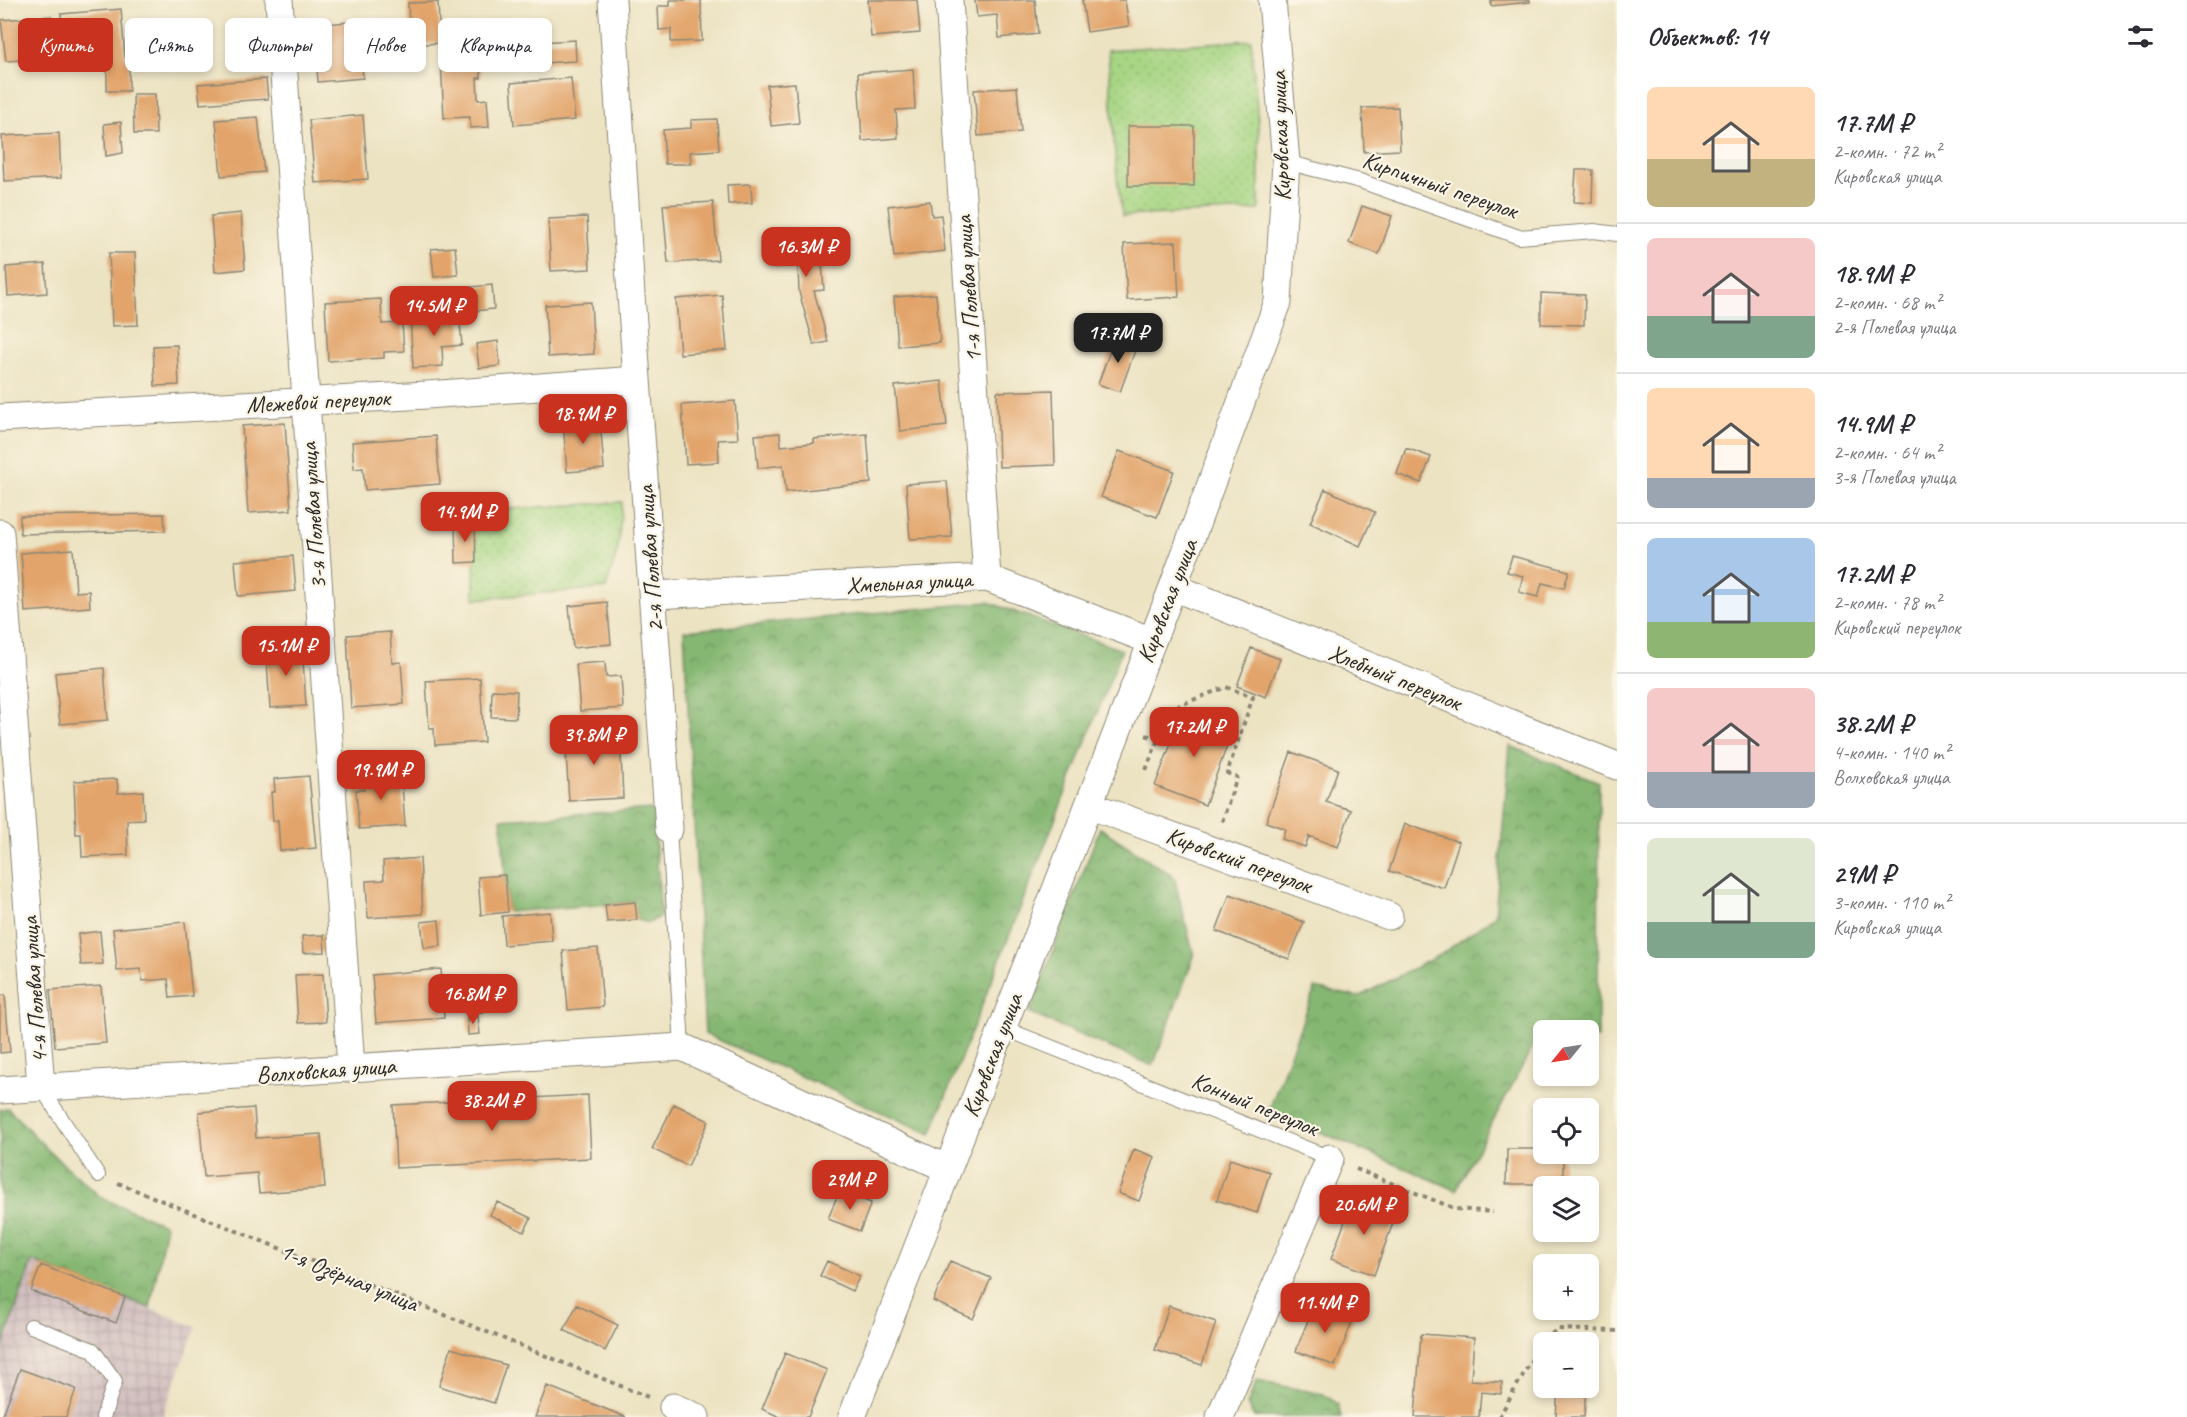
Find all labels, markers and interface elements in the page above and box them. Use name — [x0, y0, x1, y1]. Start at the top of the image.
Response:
chip: Купить — [18, 18, 113, 72]
chip: Снять — [125, 18, 213, 72]
chip: Фильтры — [225, 18, 332, 72]
chip: Новое — [344, 18, 426, 72]
chip: Квартира — [438, 18, 552, 72]
text: Объектов: 14 — [1647, 20, 1767, 53]
icon: filters — [2124, 20, 2157, 53]
street label: Кировская улица — [1263, 69, 1297, 201]
text: 17.7M ₽ — [1833, 106, 1912, 139]
icon: home — [1695, 111, 1767, 183]
text: 2-комн. · 72 m² — [1833, 139, 1941, 164]
street label: Кирпичный переулок — [1359, 144, 1523, 226]
text: Кировская улица — [1833, 164, 1941, 189]
street label: 1-я Полевая улица — [948, 213, 988, 363]
pin: 16.3M ₽ — [751, 227, 861, 278]
text: 16.3M ₽ — [775, 234, 837, 259]
text: 18.9M ₽ — [1833, 257, 1912, 290]
icon: home — [1695, 262, 1767, 334]
pin: 14.5M ₽ — [379, 286, 489, 337]
text: 2-комн. · 68 m² — [1833, 290, 1941, 315]
text: 14.5M ₽ — [404, 293, 464, 318]
pin: 17.7M ₽ — [1063, 313, 1173, 364]
text: 2-я Полевая улица — [1833, 315, 1955, 340]
text: 17.7M ₽ — [1088, 320, 1148, 345]
street label: Межевой переулок — [246, 382, 393, 420]
pin: 18.9M ₽ — [528, 394, 638, 445]
text: 18.9M ₽ — [553, 401, 613, 426]
text: 14.9M ₽ — [1833, 407, 1912, 440]
icon: home — [1695, 412, 1767, 484]
street label: 3-я Полевая улица — [293, 440, 333, 590]
text: 2-комн. · 64 m² — [1833, 440, 1941, 465]
text: 3-я Полевая улица — [1833, 465, 1955, 490]
street label: 2-я Полевая улица — [630, 483, 670, 633]
pin: 14.9M ₽ — [410, 492, 520, 543]
text: 14.9M ₽ — [435, 499, 495, 524]
street label: Кировская улица — [1130, 534, 1205, 667]
text: 17.2M ₽ — [1833, 557, 1912, 590]
icon: home — [1695, 562, 1767, 634]
street label: Хмельная улица — [845, 564, 975, 600]
text: 2-комн. · 78 m² — [1833, 590, 1941, 615]
text: Кировский переулок — [1833, 615, 1960, 640]
pin: 15.1M ₽ — [231, 626, 341, 677]
text: 15.1M ₽ — [256, 633, 316, 658]
street label: Хлебный переулок — [1324, 637, 1468, 718]
pin: 17.2M ₽ — [1139, 707, 1249, 758]
text: 38.2M ₽ — [1833, 707, 1912, 740]
icon: home — [1695, 712, 1767, 784]
text: 17.2M ₽ — [1164, 714, 1224, 739]
pin: 39.8M ₽ — [539, 715, 649, 766]
text: 39.8M ₽ — [564, 722, 624, 747]
text: 4-комн. · 140 m² — [1833, 740, 1950, 765]
pin: 19.9M ₽ — [326, 750, 436, 801]
text: 19.9M ₽ — [351, 757, 411, 782]
text: Волховская улица — [1833, 765, 1950, 790]
street label: Кировский переулок — [1162, 820, 1318, 901]
text: 29M ₽ — [1833, 857, 1895, 890]
icon: home — [1695, 862, 1767, 934]
text: 3-комн. · 110 m² — [1833, 890, 1950, 915]
street label: 4-я Полевая улица — [14, 914, 54, 1064]
text: Кировская улица — [1833, 915, 1941, 940]
pin: 16.8M ₽ — [418, 974, 528, 1025]
text: 16.8M ₽ — [442, 981, 504, 1006]
street label: Кировская улица — [955, 988, 1030, 1121]
north arrow — [1533, 1020, 1599, 1086]
map controls — [1533, 1020, 1599, 1398]
street label: Волховская улица — [255, 1050, 398, 1090]
street label: Конный переулок — [1187, 1065, 1325, 1144]
pin: 38.2M ₽ — [437, 1081, 547, 1132]
text: 38.2M ₽ — [462, 1088, 522, 1113]
button: locate — [1533, 1098, 1599, 1164]
pin: 29M ₽ — [808, 1160, 892, 1211]
text: 29M ₽ — [826, 1167, 874, 1192]
button: layers — [1533, 1176, 1599, 1242]
pin: 20.6M ₽ — [1309, 1185, 1419, 1236]
text: 20.6M ₽ — [1333, 1192, 1395, 1217]
street label: 1-я Озёрная улица — [275, 1236, 424, 1320]
button: + — [1533, 1254, 1599, 1320]
pin: 11.4M ₽ — [1270, 1283, 1380, 1334]
text: 11.4M ₽ — [1295, 1290, 1355, 1315]
button: − — [1533, 1332, 1599, 1398]

